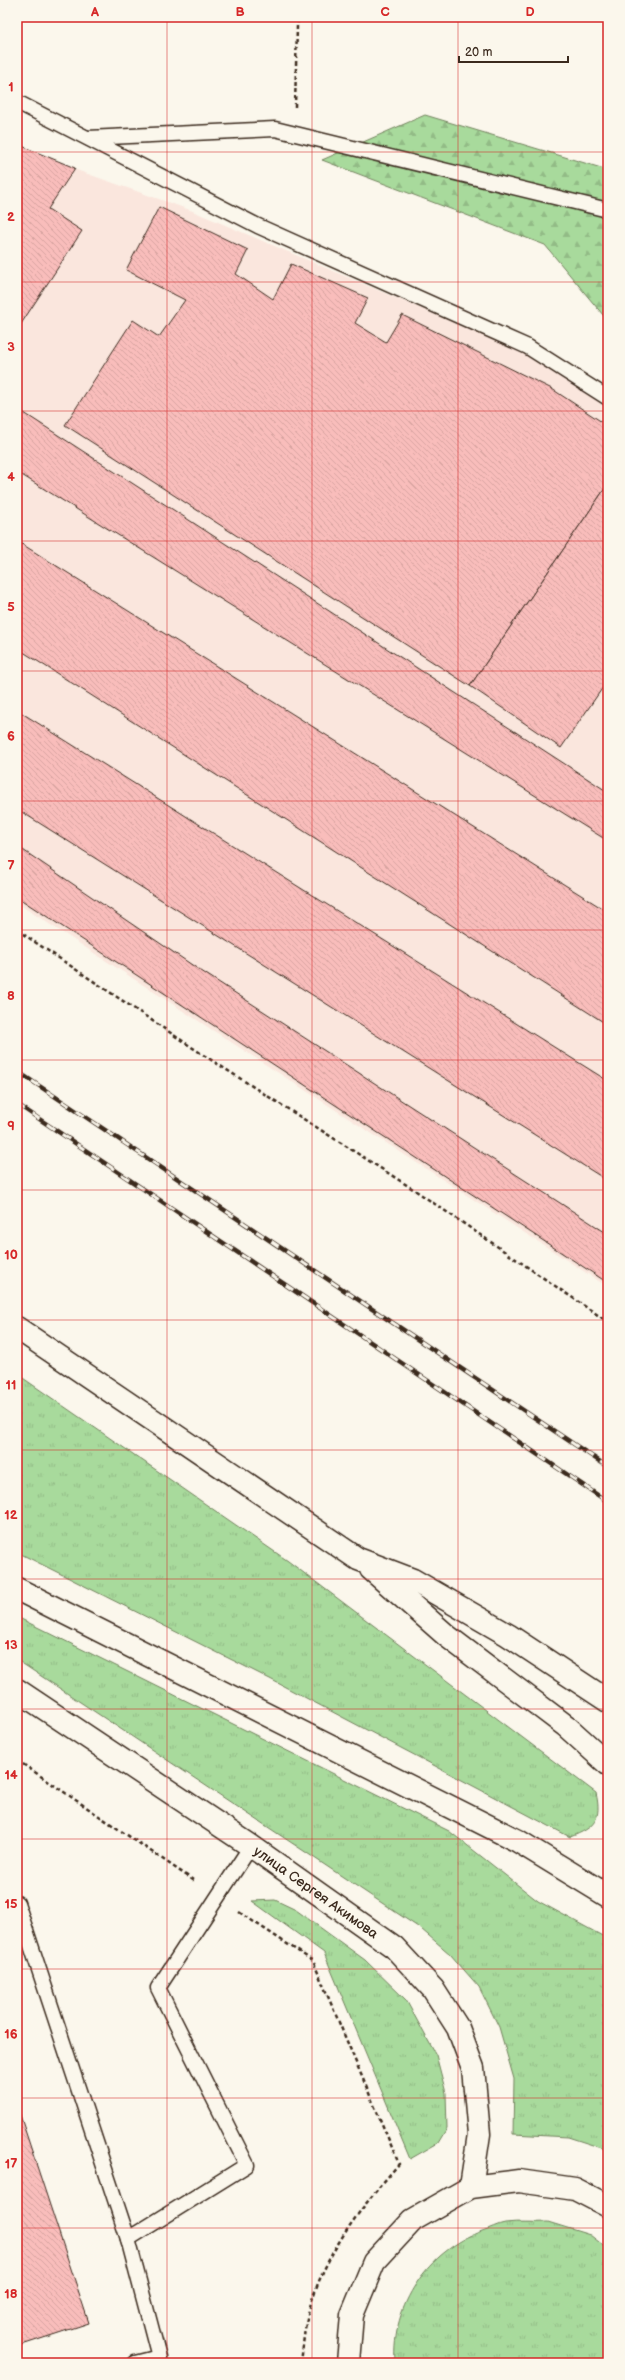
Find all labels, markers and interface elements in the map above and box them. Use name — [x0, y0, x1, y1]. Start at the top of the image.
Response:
text: A — [90, 4, 99, 20]
text: B — [235, 4, 245, 20]
text: C — [380, 4, 390, 20]
text: D — [525, 4, 535, 20]
scale bar — [459, 38, 568, 64]
text: 20 m — [465, 45, 492, 60]
text: 1 — [8, 79, 14, 95]
text: 2 — [7, 209, 15, 225]
text: 3 — [7, 339, 15, 355]
text: 4 — [7, 469, 15, 485]
text: 5 — [7, 599, 15, 615]
text: 6 — [7, 728, 15, 744]
text: 7 — [7, 858, 15, 874]
text: 8 — [7, 988, 15, 1004]
text: 9 — [7, 1118, 15, 1134]
text: 10 — [4, 1247, 18, 1263]
text: 11 — [6, 1377, 16, 1393]
text: 12 — [4, 1507, 18, 1523]
text: 13 — [4, 1637, 18, 1653]
text: 14 — [4, 1767, 18, 1783]
street label: улица Сергея Акимова — [251, 1842, 382, 1942]
text: 15 — [5, 1896, 18, 1912]
text: 16 — [4, 2026, 18, 2042]
text: 17 — [5, 2156, 17, 2172]
text: 18 — [4, 2286, 18, 2302]

